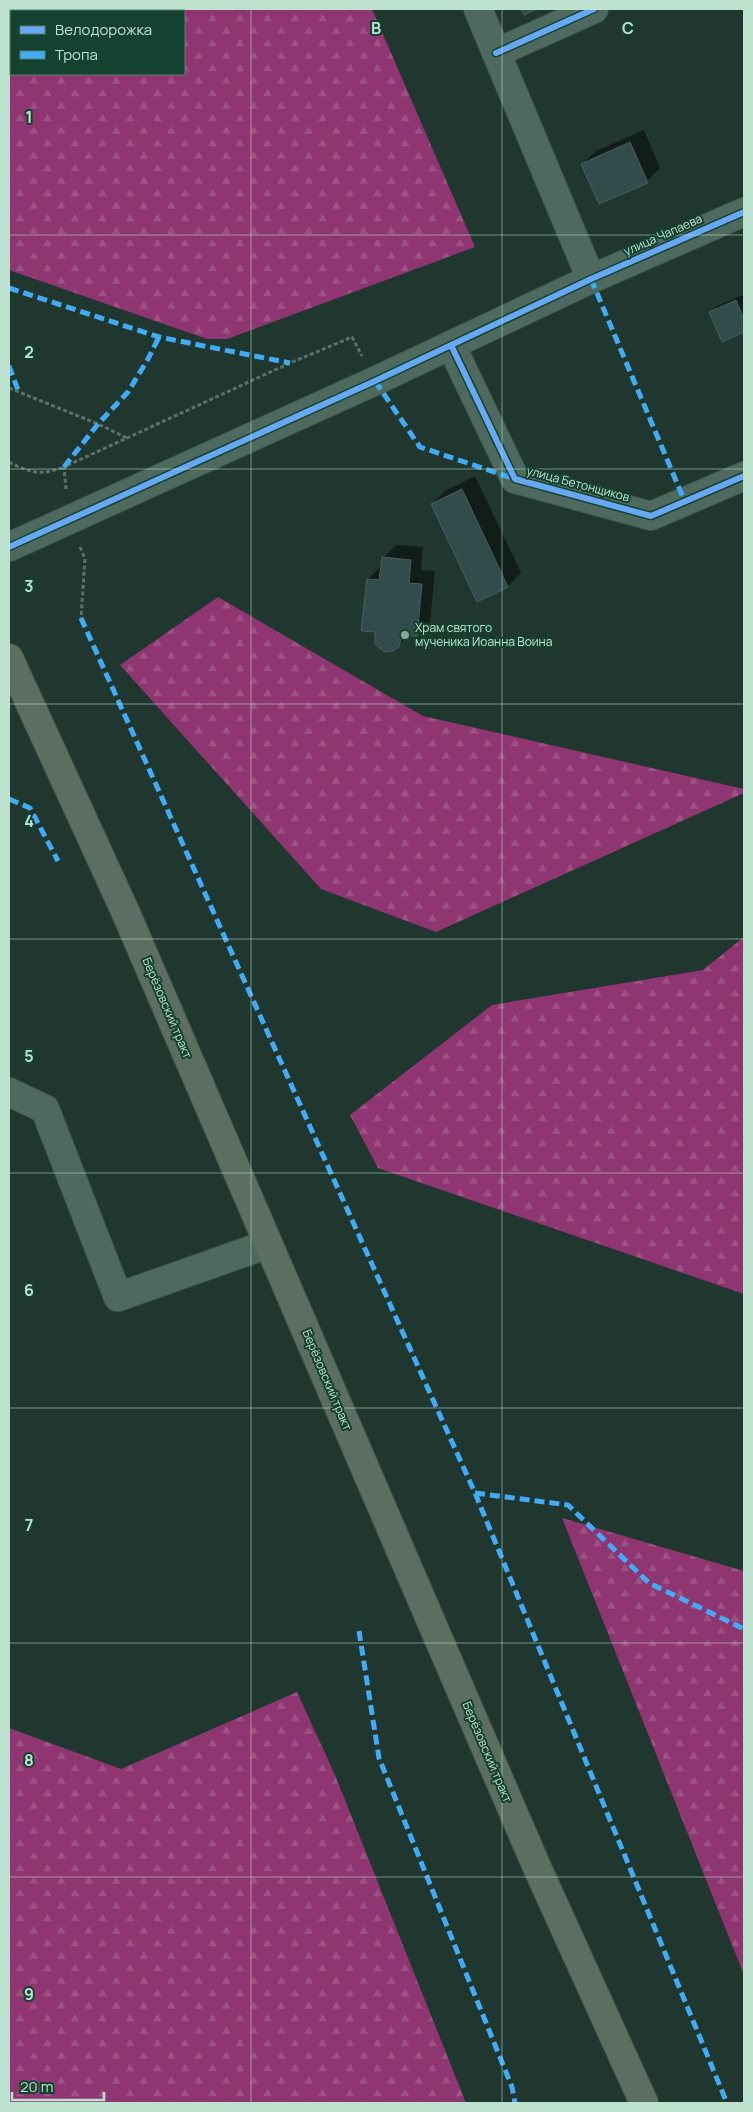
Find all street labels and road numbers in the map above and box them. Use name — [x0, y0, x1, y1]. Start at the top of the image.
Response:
street label: улица Чапаева — [621, 210, 705, 259]
street label: улица Бетонщиков — [525, 462, 632, 506]
street label: Берёзовский тракт — [138, 955, 196, 1061]
street label: Берёзовский тракт — [298, 1327, 356, 1433]
street label: Берёзовский тракт — [458, 1699, 516, 1805]

